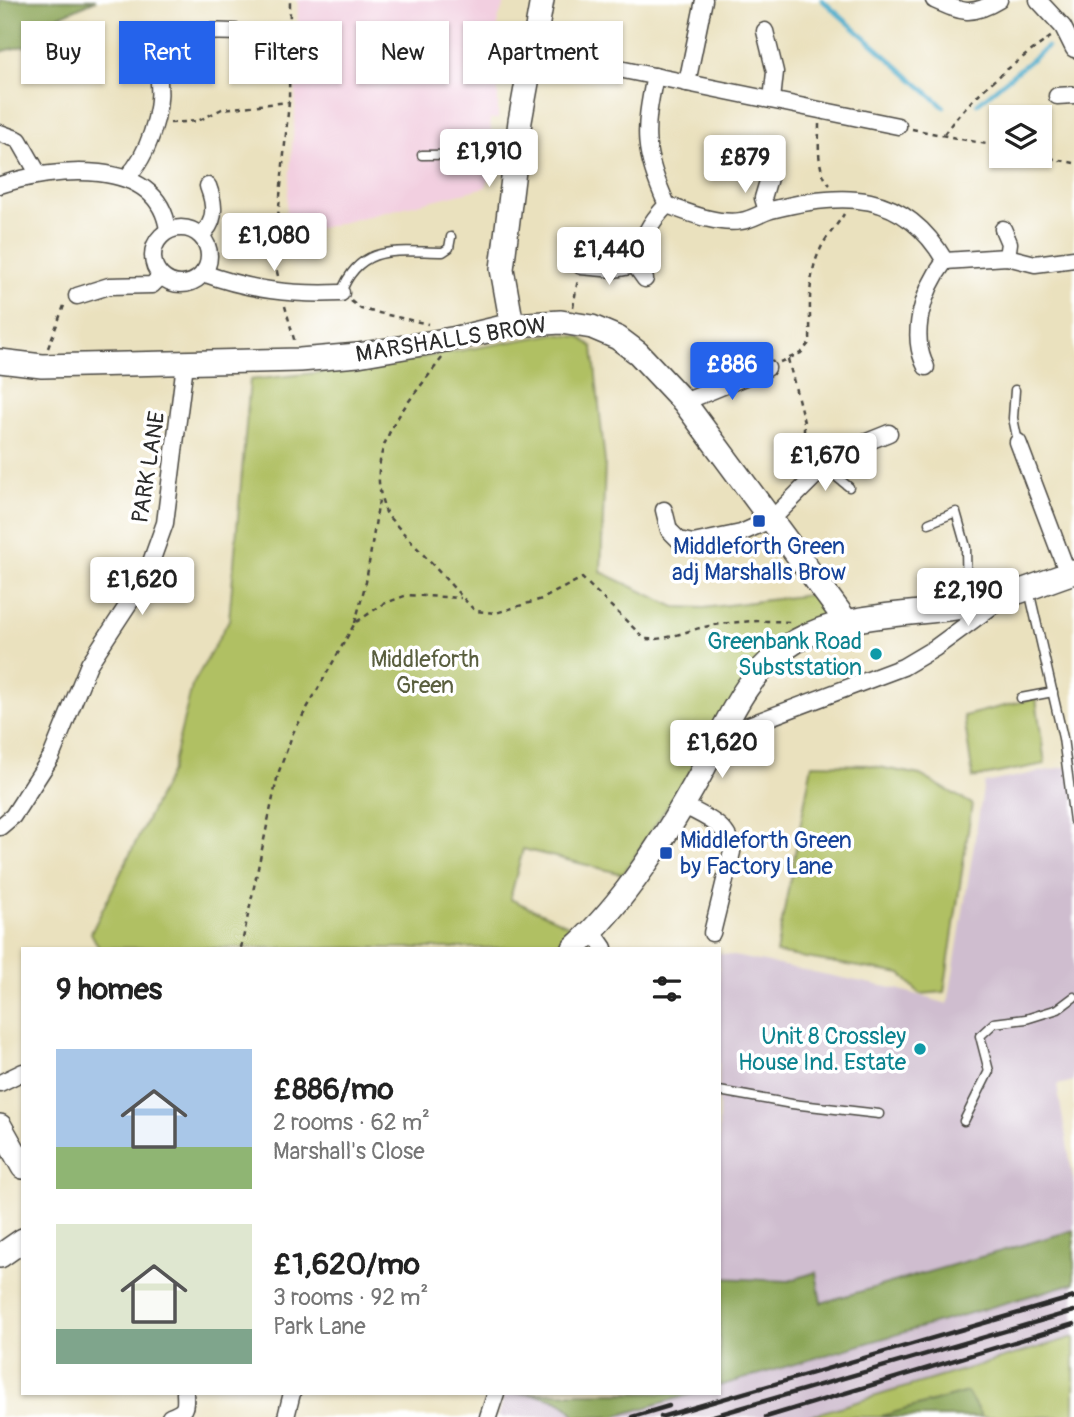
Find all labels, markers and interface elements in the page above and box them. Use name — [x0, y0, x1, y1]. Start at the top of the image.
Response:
chip: Buy — [21, 21, 105, 84]
chip: Rent — [119, 21, 215, 84]
chip: Filters — [229, 21, 342, 84]
chip: New — [356, 21, 449, 84]
chip: Apartment — [463, 21, 623, 84]
map controls — [989, 105, 1052, 168]
button: layers — [989, 105, 1052, 168]
pin: £1,910 — [432, 130, 546, 189]
pin: £879 — [704, 136, 786, 195]
text: £1,910 — [456, 137, 522, 166]
text: £879 — [720, 143, 770, 172]
pin: £1,080 — [217, 214, 331, 273]
text: £1,080 — [238, 221, 310, 250]
pin: £1,440 — [552, 228, 666, 287]
text: £1,440 — [573, 235, 645, 264]
street label: MARSHALLS BROW — [354, 310, 548, 369]
pin: £886 — [691, 342, 773, 402]
text: £886 — [706, 350, 758, 379]
street label: PARK LANE — [125, 409, 172, 525]
pin: £1,670 — [768, 434, 882, 493]
text: £1,670 — [790, 441, 860, 470]
marker: Middleforth Green adj Marshalls Brow — [751, 513, 767, 529]
place label: Middleforth Green adj Marshalls Brow — [672, 532, 847, 587]
pin: £1,620 — [85, 558, 199, 617]
text: £1,620 — [106, 565, 178, 594]
pin: £2,190 — [911, 568, 1025, 628]
text: £2,190 — [933, 576, 1003, 605]
place label: Greenbank Road Subststation — [707, 627, 862, 682]
park label: Middleforth Green — [371, 645, 479, 700]
marker: Greenbank Road Subststation — [868, 646, 884, 662]
pin: £1,620 — [665, 720, 779, 780]
text: £1,620 — [686, 728, 758, 757]
place label: Middleforth Green by Factory Lane — [680, 826, 852, 881]
marker: Middleforth Green by Factory Lane — [658, 845, 674, 861]
icon: filters — [648, 970, 686, 1008]
text: 9 homes — [56, 971, 162, 1008]
place label: Unit 8 Crossley House Ind. Estate — [738, 1022, 907, 1077]
marker: Unit 8 Crossley House Ind. Estate — [912, 1041, 928, 1057]
text: £886/mo — [273, 1071, 394, 1108]
icon: home — [112, 1077, 196, 1161]
text: 2 rooms · 62 m² — [273, 1108, 430, 1137]
text: Marshall's Close — [273, 1137, 425, 1166]
text: £1,620/mo — [273, 1246, 420, 1283]
icon: home — [112, 1252, 196, 1336]
text: 3 rooms · 92 m² — [273, 1283, 428, 1312]
text: Park Lane — [273, 1312, 366, 1341]

